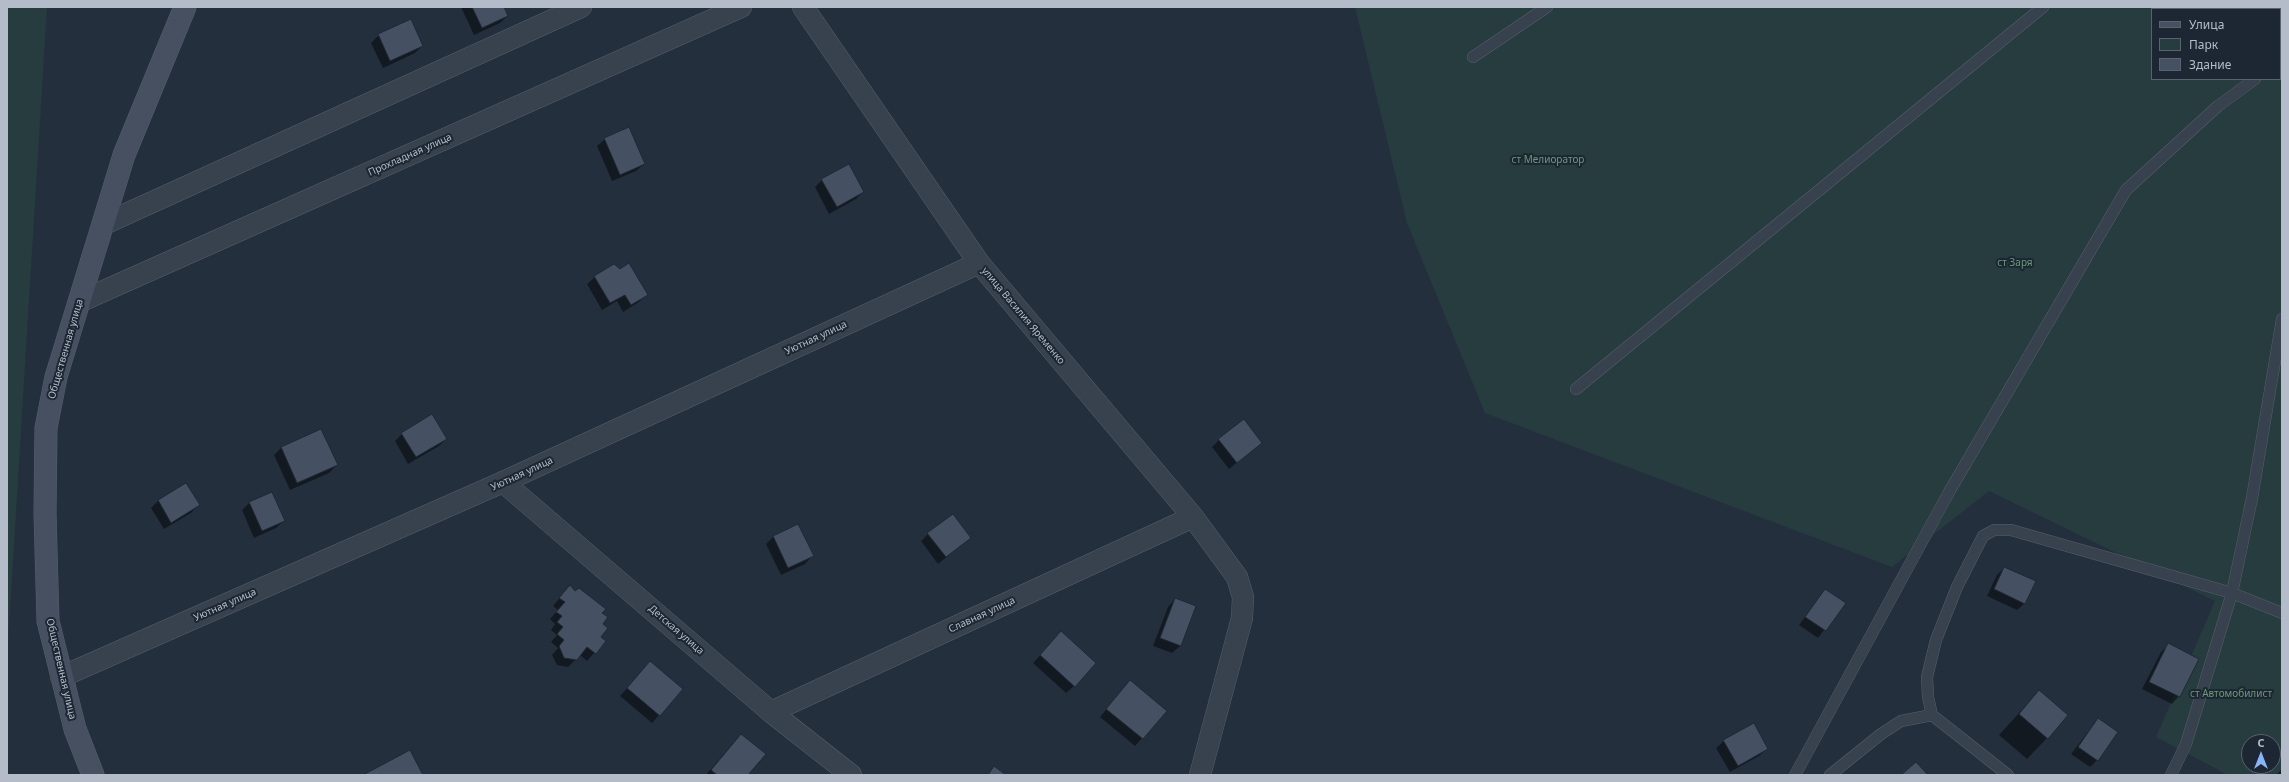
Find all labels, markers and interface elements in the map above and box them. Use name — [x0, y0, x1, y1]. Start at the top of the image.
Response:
legend — [2151, 8, 2281, 80]
text: Улица — [2189, 16, 2224, 33]
text: Парк — [2189, 36, 2218, 53]
text: Здание — [2189, 56, 2231, 73]
street label: Прохладная улица — [366, 131, 454, 179]
park label: ст Мелиоратор — [1512, 154, 1584, 166]
park label: ст Заря — [1997, 257, 2033, 269]
street label: улица Василия Яременко — [979, 265, 1067, 367]
street label: Общественная улица — [46, 298, 86, 400]
street label: Уютная улица — [783, 318, 849, 358]
street label: Уютная улица — [489, 454, 555, 494]
street label: Уютная улица — [192, 586, 258, 624]
street label: Славная улица — [947, 594, 1017, 636]
street label: Детская улица — [646, 603, 706, 657]
street label: Общественная улица — [44, 617, 78, 721]
park label: ст Автомобилист — [2190, 688, 2272, 700]
north arrow — [2241, 734, 2281, 774]
text: С — [2257, 735, 2265, 750]

